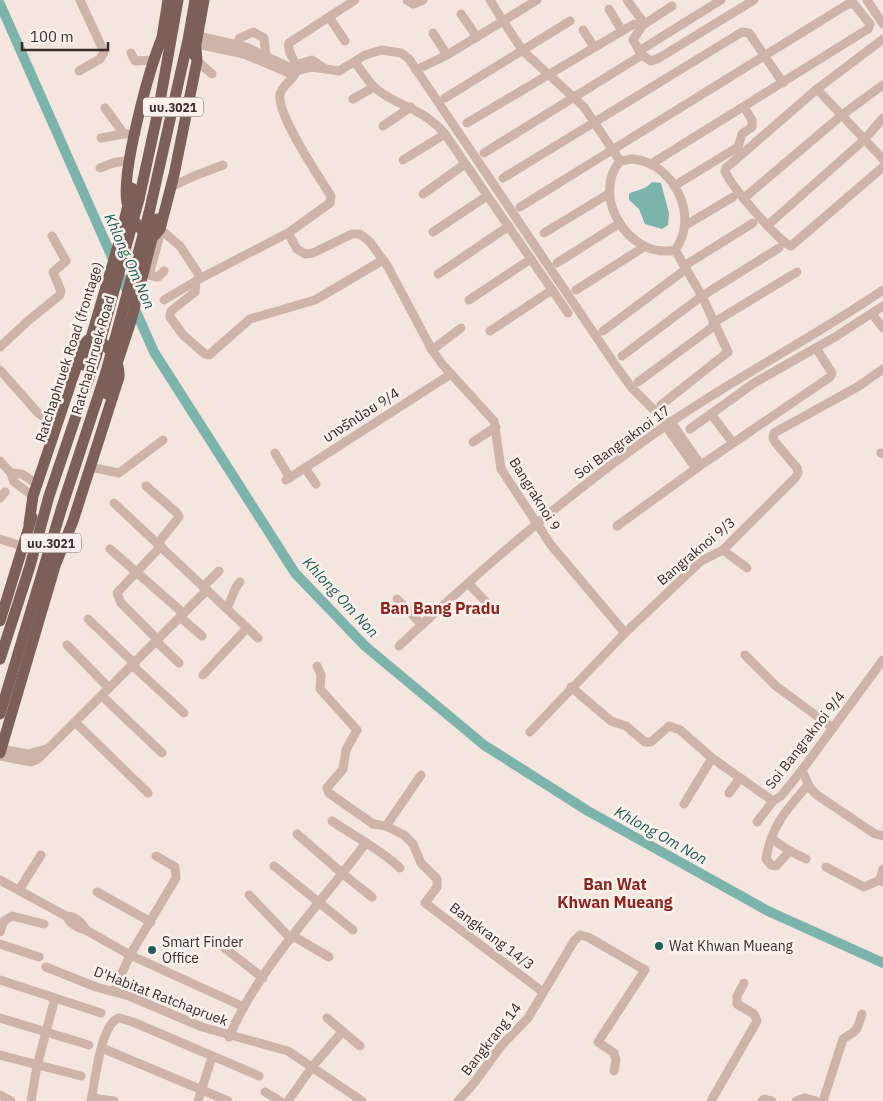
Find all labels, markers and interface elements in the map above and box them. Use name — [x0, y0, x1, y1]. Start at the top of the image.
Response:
scale bar — [22, 20, 109, 52]
text: 100 m — [30, 27, 74, 46]
road number: นบ.3021 — [143, 98, 203, 116]
water label: Khlong Om Non — [100, 210, 160, 312]
street label: Ratchaphruek Road (frontage) — [32, 260, 106, 444]
street label: Ratchaphruek Road — [68, 293, 118, 417]
street label: บางรักน้อย 9/4 — [319, 384, 403, 446]
street label: Soi Bangraknoi 17 — [571, 401, 673, 483]
street label: Bangraknoi 9 — [505, 454, 565, 534]
street label: Bangraknoi 9/3 — [653, 513, 739, 589]
road number: นบ.3021 — [21, 534, 81, 552]
water label: Khlong Om Non — [299, 553, 383, 641]
district label: Ban Bang Pradu — [380, 598, 500, 618]
street label: Soi Bangraknoi 9/4 — [761, 687, 849, 793]
water label: Khlong Om Non — [611, 802, 711, 868]
district label: Ban Wat Khwan Mueang — [557, 874, 673, 912]
street label: Bangkrang 14/3 — [446, 898, 538, 974]
place label: Smart Finder Office — [162, 933, 243, 967]
place label: Wat Khwan Mueang — [669, 937, 794, 955]
marker: Wat Khwan Mueang — [653, 940, 665, 952]
marker: Smart Finder Office — [146, 944, 158, 956]
street label: D'Habitat Ratchapruek — [91, 962, 231, 1030]
street label: Bangkrang 14 — [457, 999, 525, 1079]

